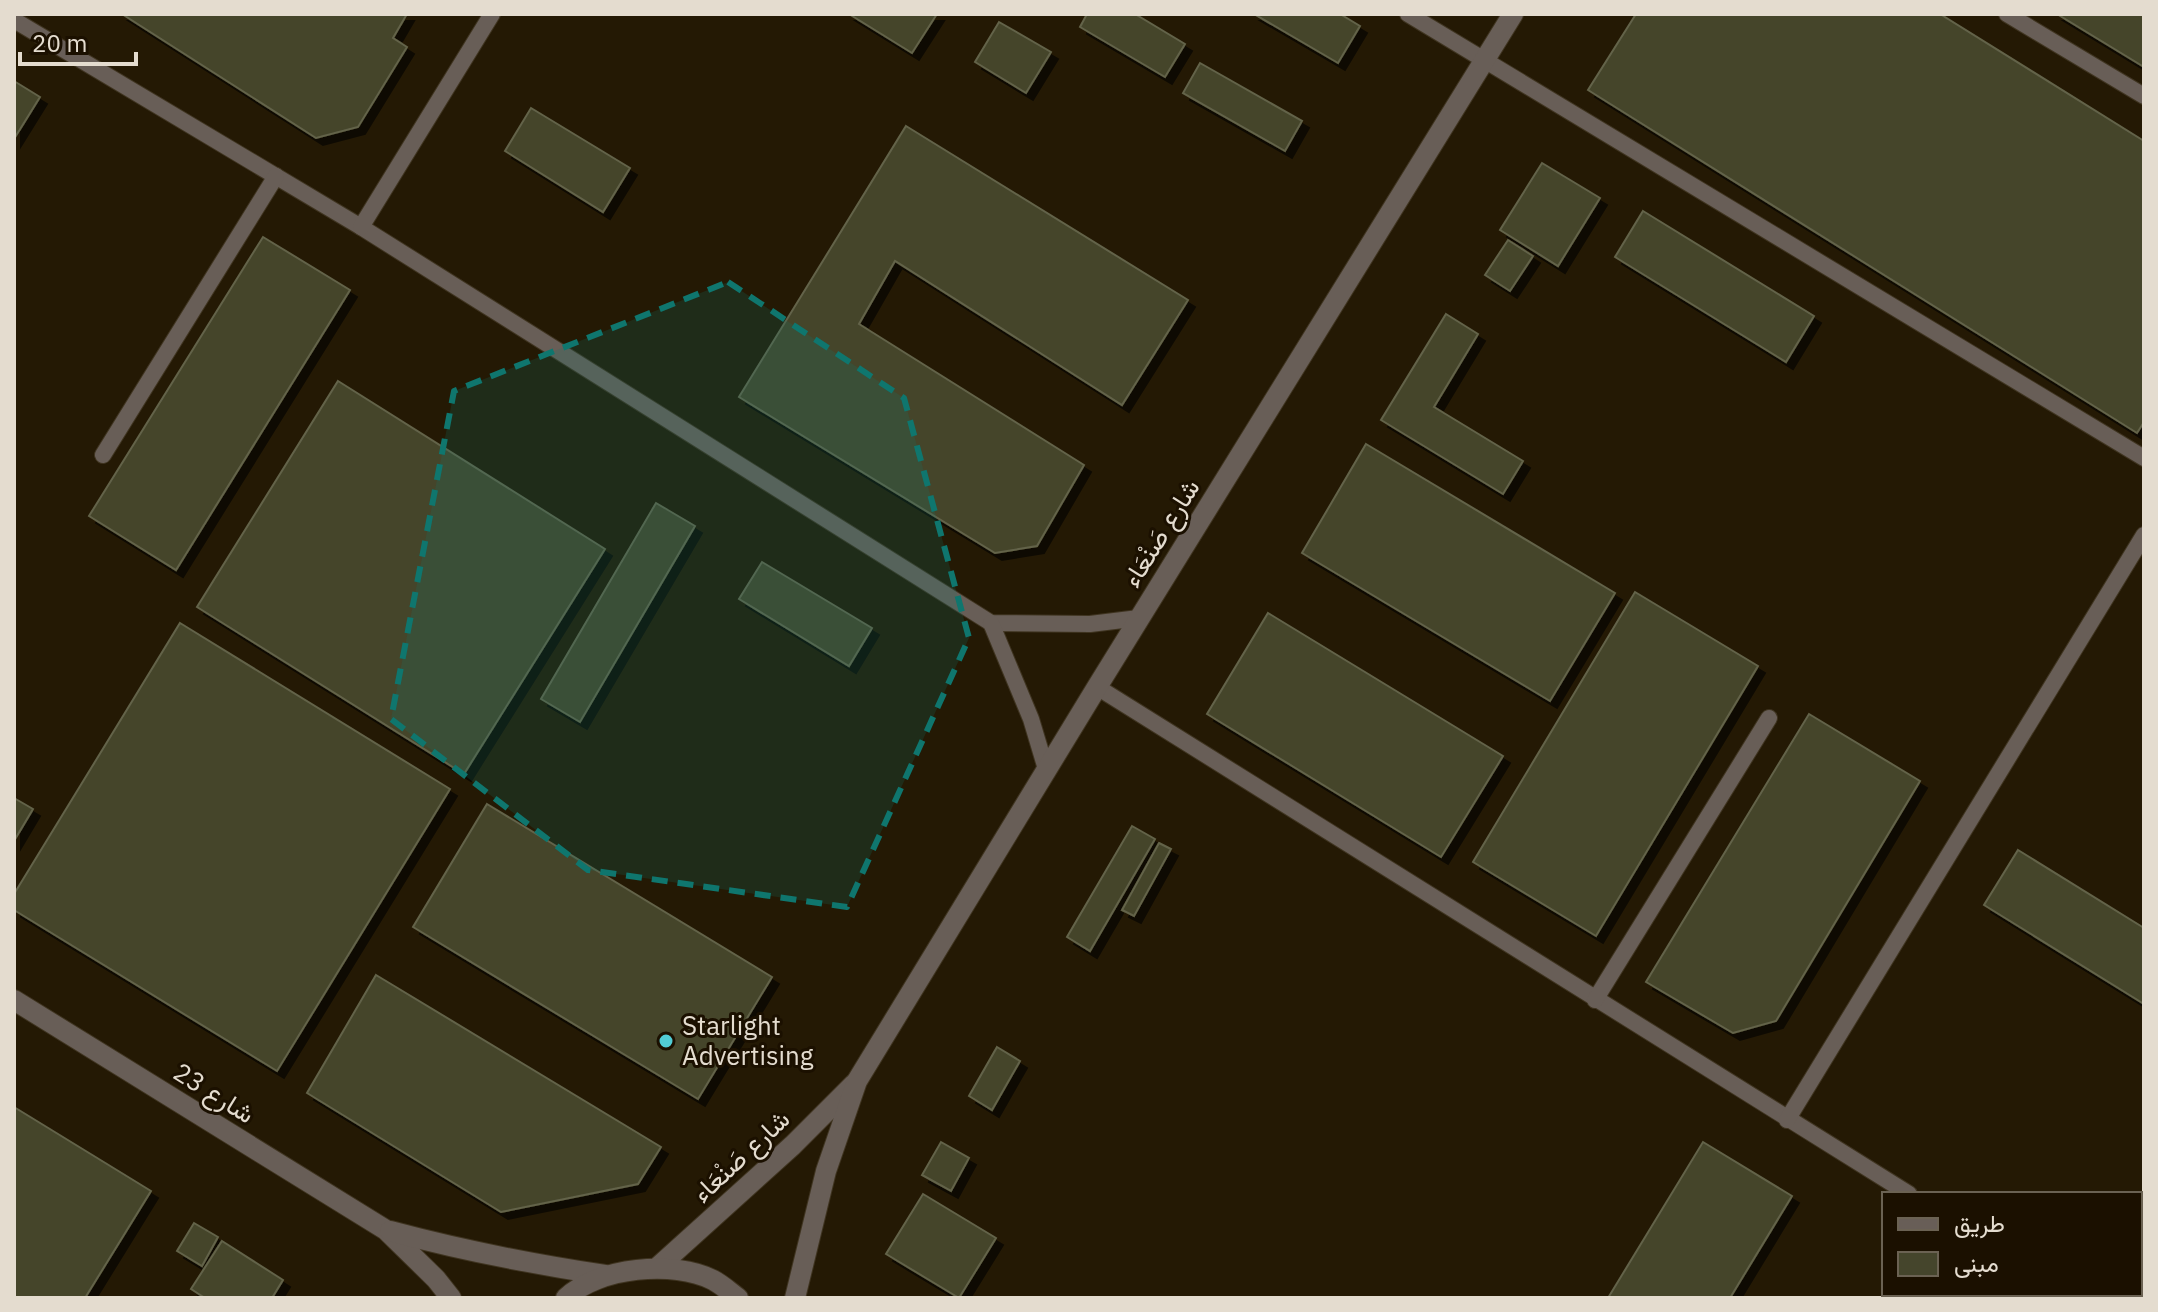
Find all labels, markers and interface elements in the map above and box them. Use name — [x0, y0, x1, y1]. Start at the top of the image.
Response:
scale bar — [20, 16, 136, 66]
text: 20 m — [32, 27, 87, 59]
street label: شارع صَنْعَاء — [1114, 472, 1208, 594]
place label: Starlight Advertising — [682, 1008, 814, 1072]
marker: Starlight Advertising — [657, 1032, 675, 1050]
street label: شارع 23 — [166, 1054, 262, 1132]
street label: شارع صَنْعَاء — [684, 1102, 798, 1210]
legend — [1882, 1192, 2142, 1296]
text: طريق — [1954, 1207, 2005, 1239]
text: مبنى — [1954, 1247, 1999, 1279]

